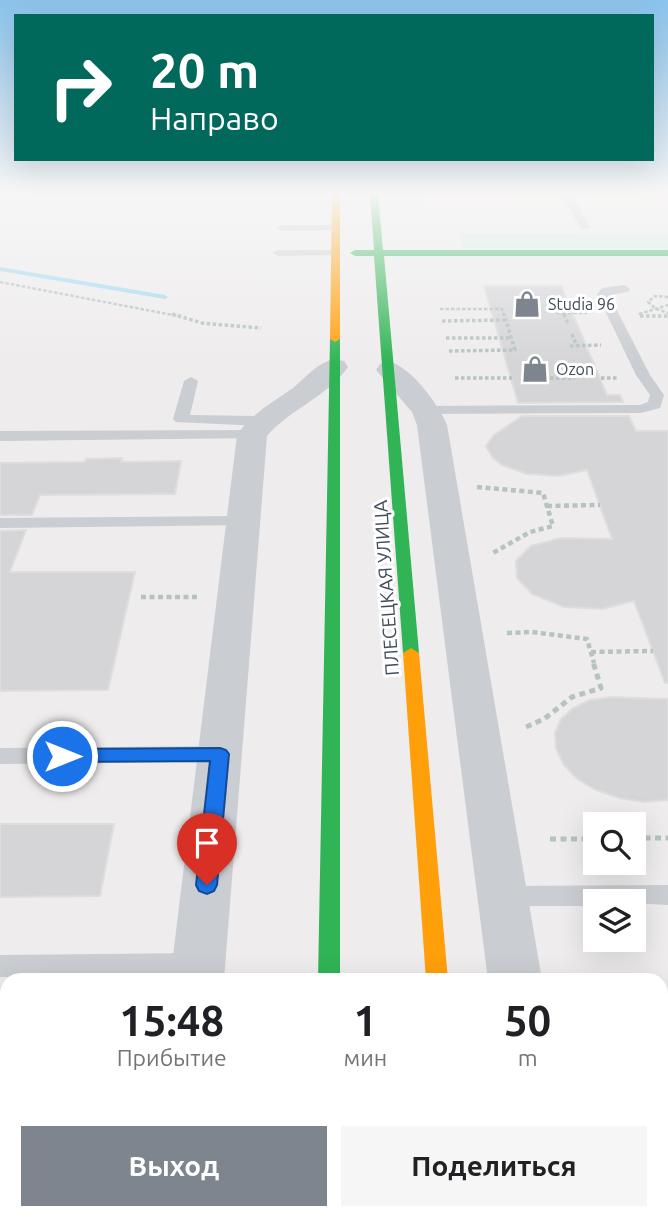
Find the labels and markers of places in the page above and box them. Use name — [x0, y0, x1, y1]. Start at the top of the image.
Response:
shop icon: Studia 96 — [512, 289, 542, 319]
place label: Studia 96 — [548, 295, 615, 313]
shop icon: Ozon — [520, 354, 550, 384]
place label: Ozon — [556, 360, 594, 378]
pin — [177, 813, 237, 885]

